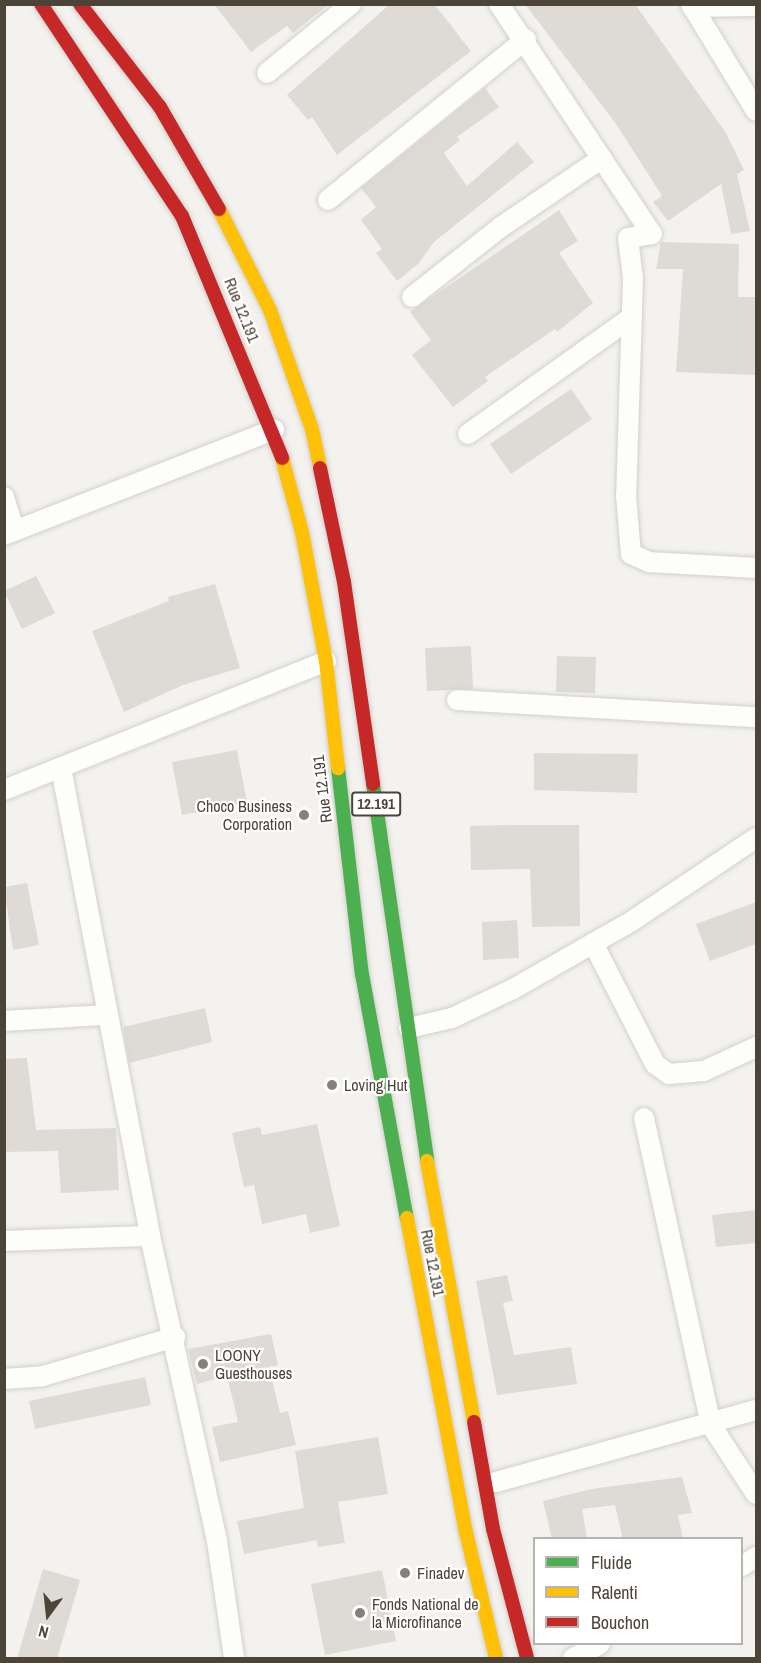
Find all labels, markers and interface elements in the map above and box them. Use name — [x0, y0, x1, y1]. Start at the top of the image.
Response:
street label: Rue 12.191 — [220, 275, 264, 345]
street label: Rue 12.191 — [308, 754, 336, 824]
road number: 12.191 — [350, 792, 401, 816]
place label: Choco Business Corporation — [196, 796, 292, 834]
marker: Choco Business Corporation — [297, 808, 311, 822]
place label: Loving Hut — [344, 1075, 407, 1095]
marker: Loving Hut — [325, 1078, 339, 1092]
street label: Rue 12.191 — [417, 1228, 449, 1298]
place label: LOONY Guesthouses — [215, 1345, 292, 1383]
marker: LOONY Guesthouses — [196, 1357, 210, 1371]
legend — [533, 1537, 743, 1645]
text: Fluide — [591, 1550, 632, 1575]
place label: Finadev — [417, 1563, 464, 1583]
marker: Finadev — [398, 1566, 412, 1580]
text: Ralenti — [591, 1580, 638, 1605]
north arrow — [18, 1585, 78, 1645]
place label: Fonds National de la Microfinance — [372, 1594, 479, 1632]
marker: Fonds National de la Microfinance — [353, 1606, 367, 1620]
text: Bouchon — [591, 1610, 649, 1635]
text: N — [36, 1621, 51, 1644]

